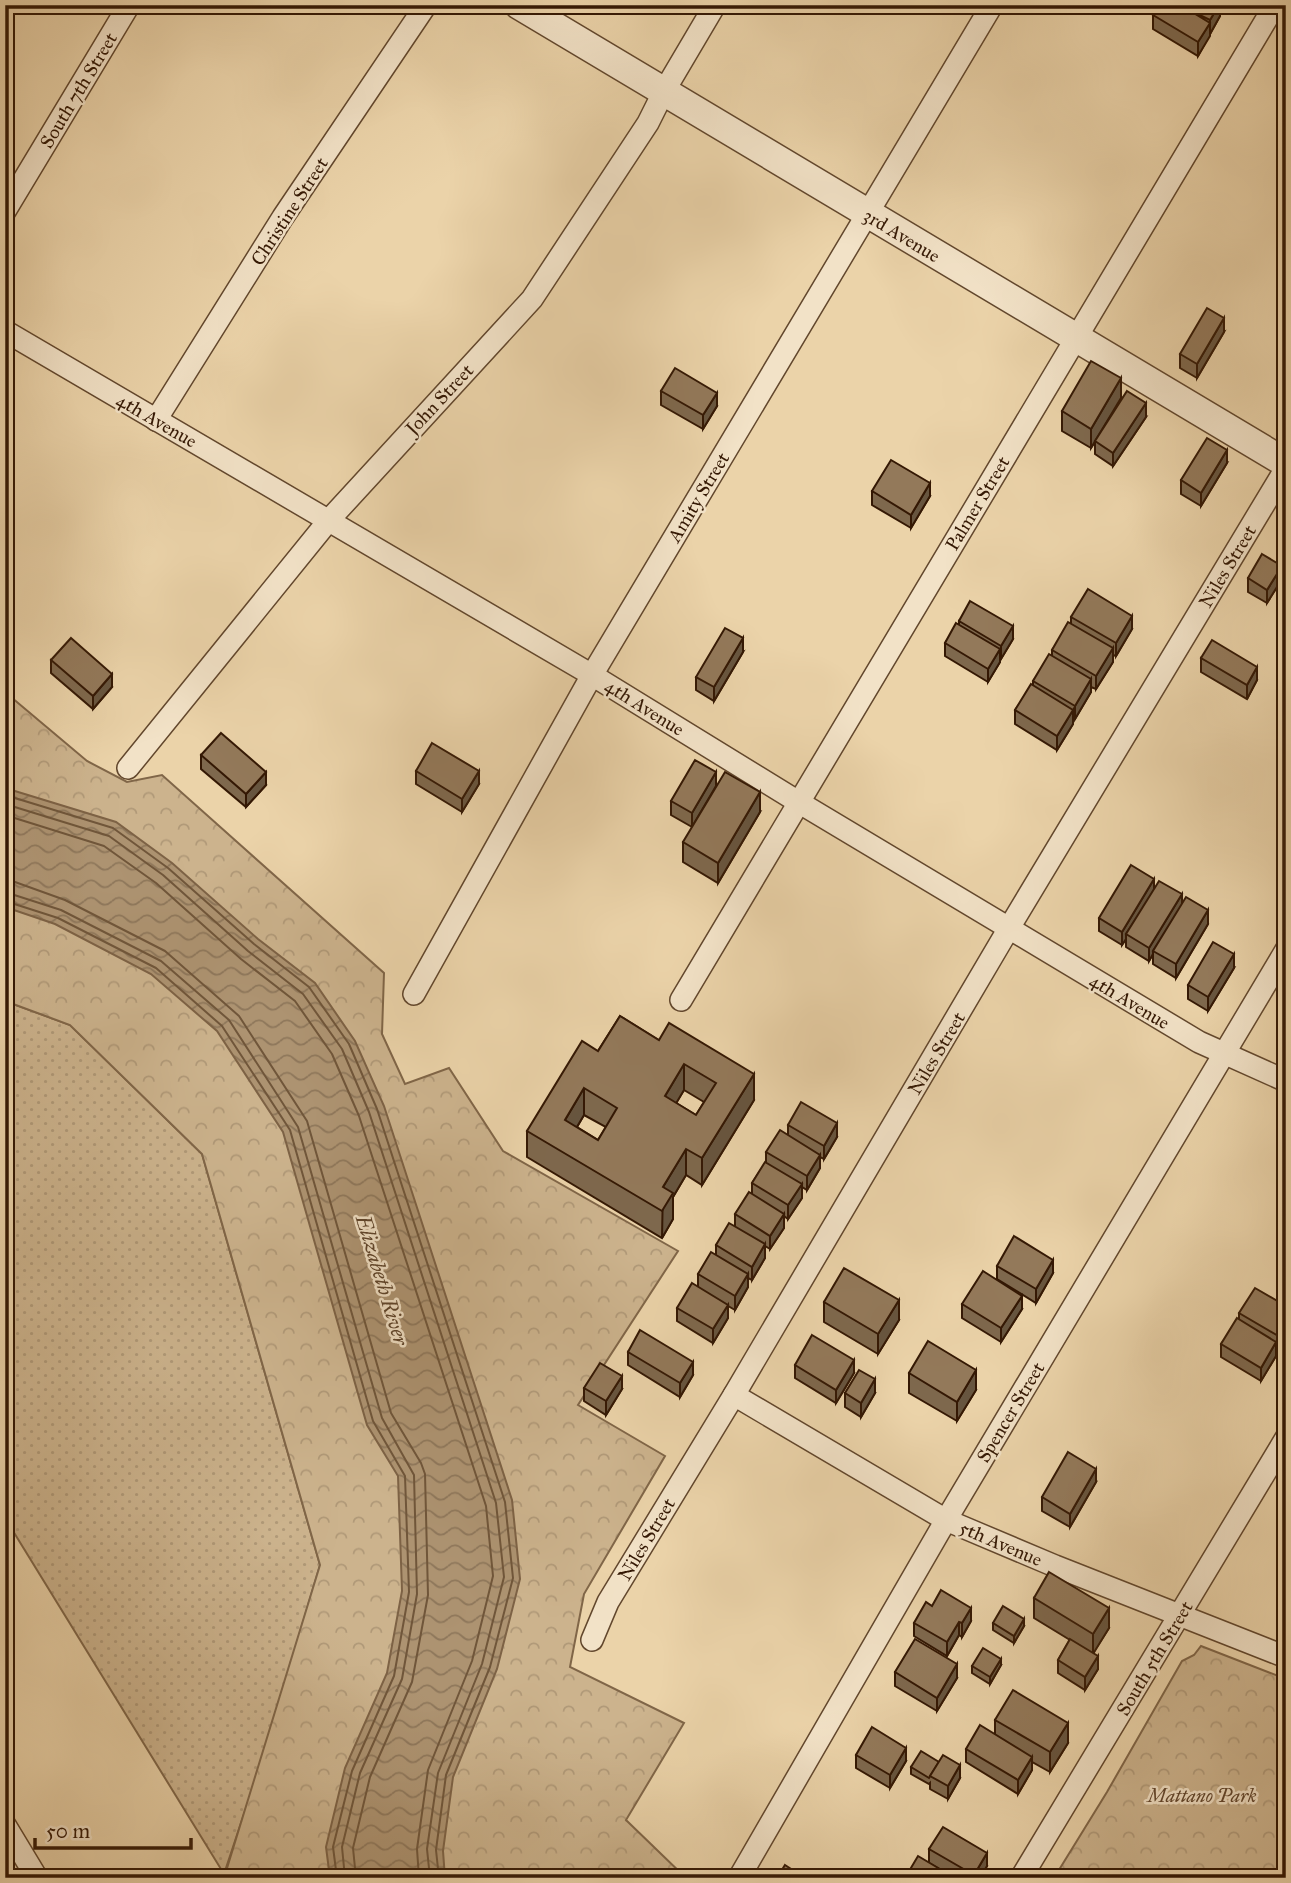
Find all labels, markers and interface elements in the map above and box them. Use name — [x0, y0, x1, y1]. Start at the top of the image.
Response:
street label: South 7th Street — [35, 28, 122, 152]
street label: Christine Street — [246, 153, 333, 270]
street label: 3rd Avenue — [859, 204, 944, 267]
street label: John Street — [399, 359, 479, 442]
street label: 4th Avenue — [112, 388, 201, 453]
street label: Amity Street — [662, 448, 734, 547]
street label: Palmer Street — [940, 452, 1015, 555]
street label: Niles Street — [1194, 520, 1261, 612]
street label: 4th Avenue — [601, 674, 689, 741]
street label: 4th Avenue — [1086, 969, 1174, 1034]
street label: Niles Street — [903, 1007, 970, 1099]
water label: Elizabeth River — [350, 1211, 415, 1350]
street label: Spencer Street — [971, 1358, 1050, 1467]
street label: Niles Street — [613, 1493, 680, 1585]
street label: 5th Avenue — [956, 1516, 1046, 1571]
street label: South 5th Street — [1111, 1597, 1198, 1720]
park label: Mattano Park — [1145, 1784, 1257, 1807]
scale bar — [35, 1806, 191, 1850]
text: 50 m — [46, 1818, 91, 1844]

